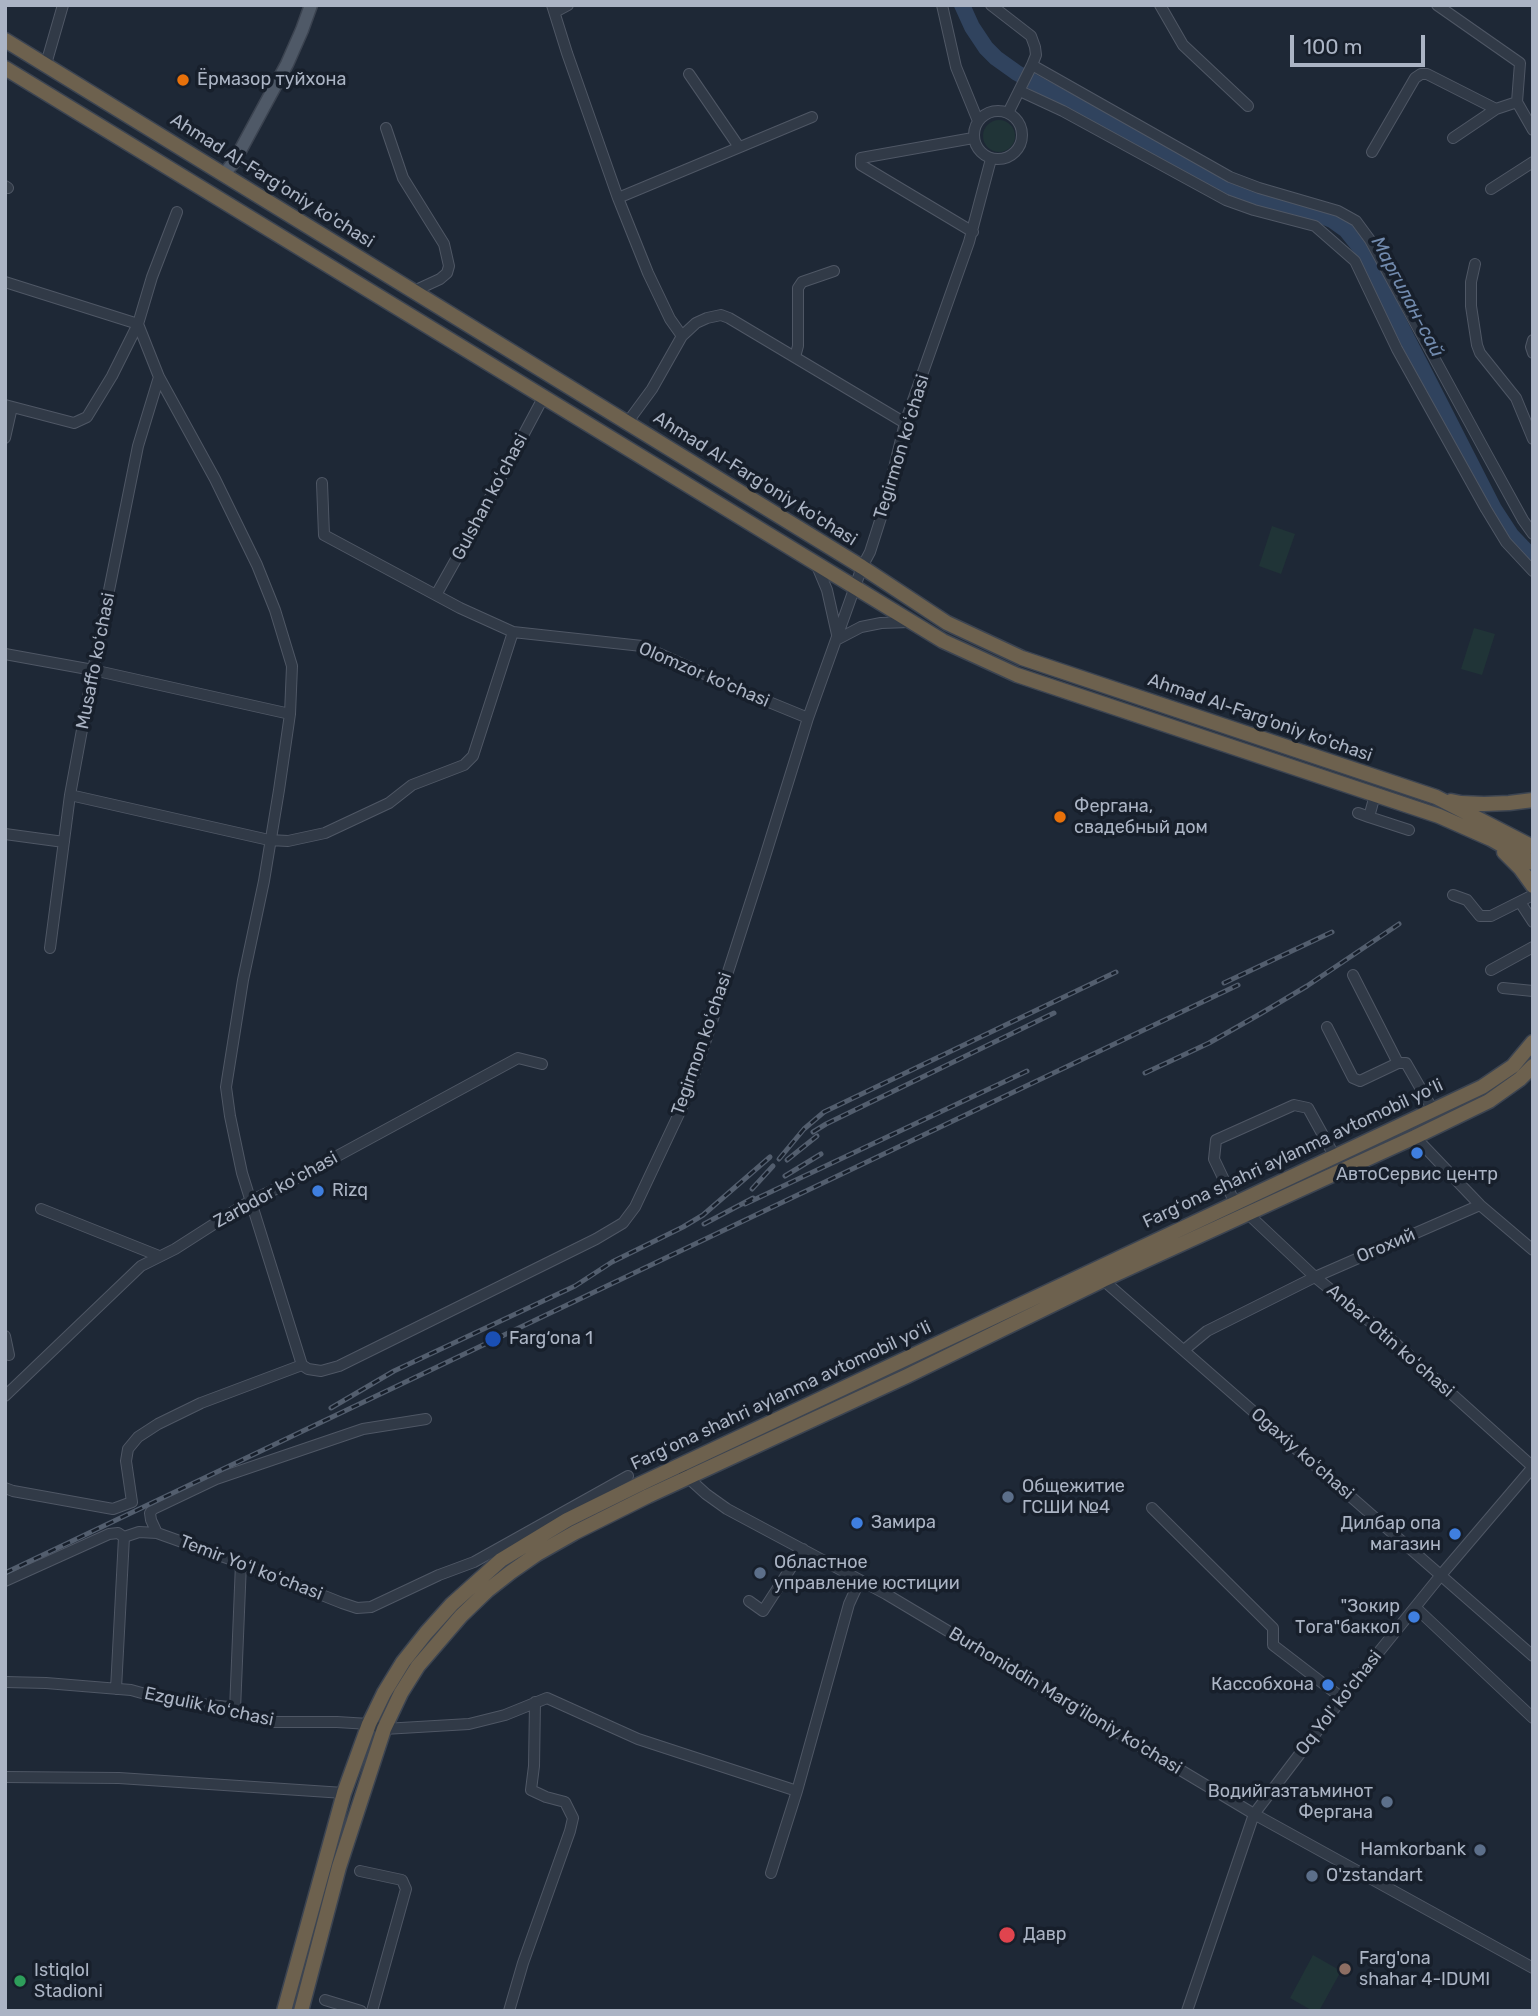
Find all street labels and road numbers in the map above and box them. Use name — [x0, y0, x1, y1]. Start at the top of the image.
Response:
street label: Ahmad Al-Farg'oniy ko'chasi — [166, 109, 378, 253]
street label: Tegirmon koʻchasi — [870, 372, 934, 522]
street label: Ahmad Al-Farg'oniy ko'chasi — [649, 407, 861, 551]
street label: Gulshan koʻchasi — [448, 430, 532, 564]
street label: Musaffo koʻchasi — [72, 591, 120, 731]
street label: Olomzor ko'chasi — [635, 638, 773, 712]
street label: Ahmad Al-Farg'oniy ko'chasi — [1145, 669, 1375, 767]
street label: Tegirmon koʻchasi — [667, 970, 737, 1118]
street label: Fargʻona shahri aylanma avtomobil yoʻli — [1139, 1075, 1447, 1233]
street label: Zarbdor koʻchasi — [210, 1147, 342, 1233]
street label: Огохий — [1353, 1224, 1419, 1268]
street label: Anbar Otin koʻchasi — [1322, 1280, 1458, 1402]
street label: Fargʻona shahri aylanma avtomobil yoʻli — [627, 1317, 935, 1475]
street label: Ogaxiy koʻchasi — [1246, 1404, 1358, 1504]
street label: Temir Yoʻl koʻchasi — [177, 1531, 325, 1605]
street label: Burhoniddin Marg'iloniy ko'chasi — [945, 1623, 1185, 1779]
street label: Oq Yol' ko'chasi — [1291, 1646, 1387, 1760]
street label: Ezgulik koʻchasi — [142, 1683, 276, 1731]

